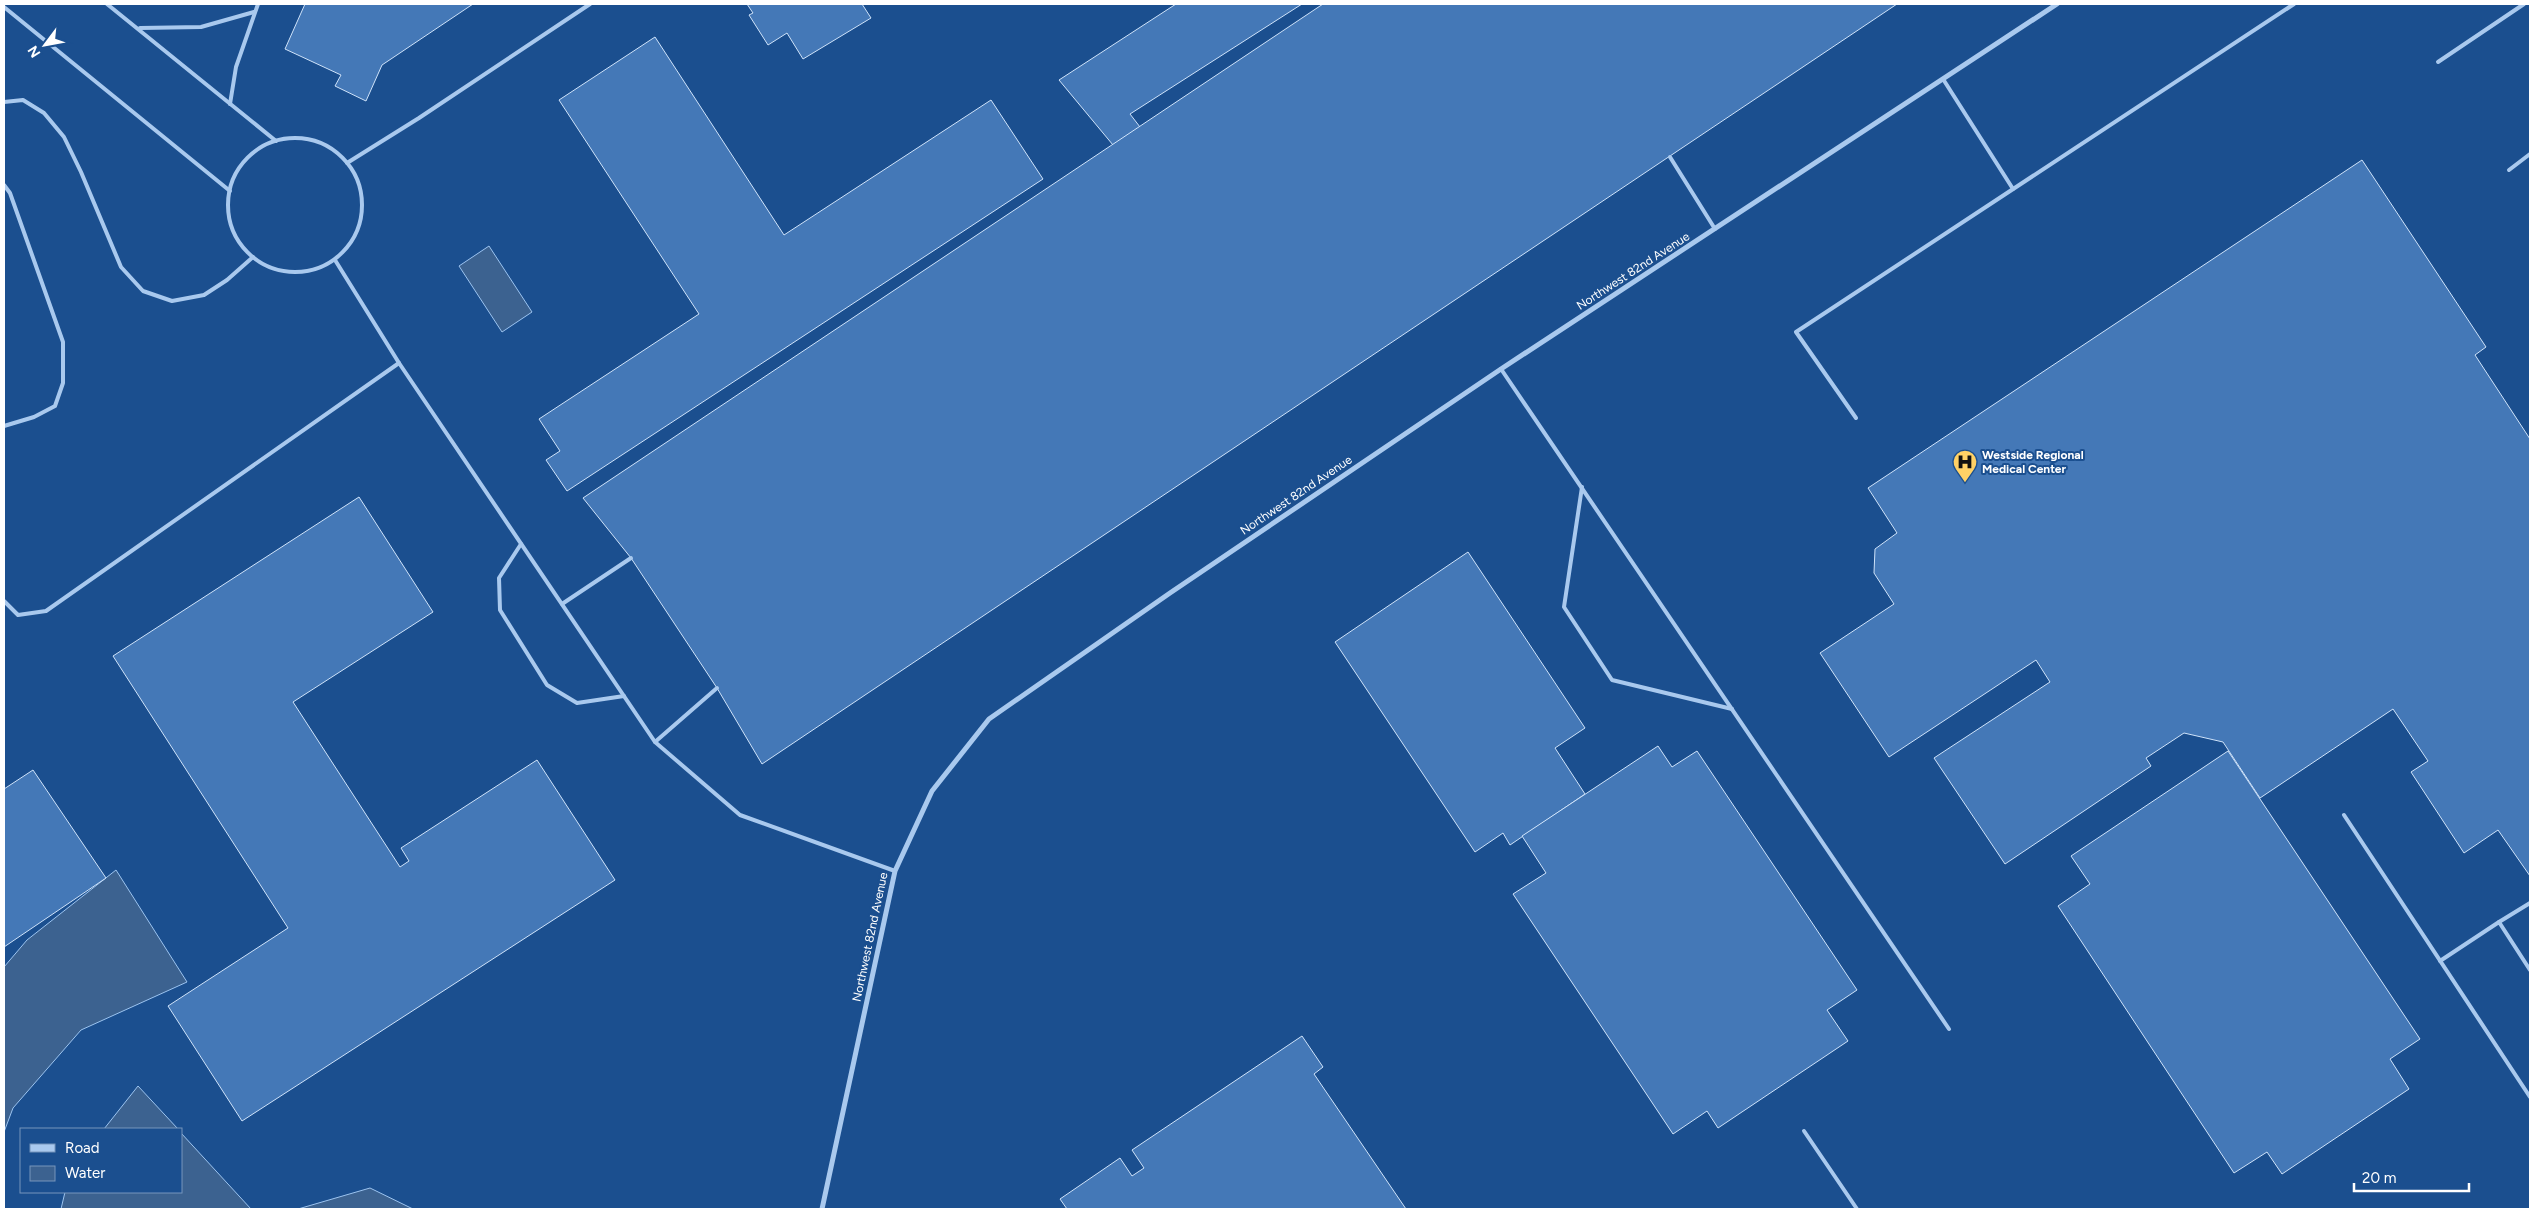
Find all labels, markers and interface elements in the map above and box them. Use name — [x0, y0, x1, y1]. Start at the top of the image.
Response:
north arrow — [20, 20, 70, 70]
text: N — [24, 43, 44, 61]
street label: Northwest 82nd Avenue — [1574, 229, 1692, 313]
place label: Westside Regional Medical Center — [1982, 448, 2084, 476]
hospital icon: Westside Regional Medical Center — [1952, 449, 1978, 483]
street label: Northwest 82nd Avenue — [1237, 452, 1355, 538]
street label: Northwest 82nd Avenue — [849, 871, 891, 1003]
legend — [20, 1128, 182, 1193]
text: Road — [65, 1139, 100, 1157]
scale bar — [2354, 1160, 2469, 1192]
text: Water — [65, 1164, 105, 1182]
text: 20 m — [2362, 1169, 2396, 1187]

